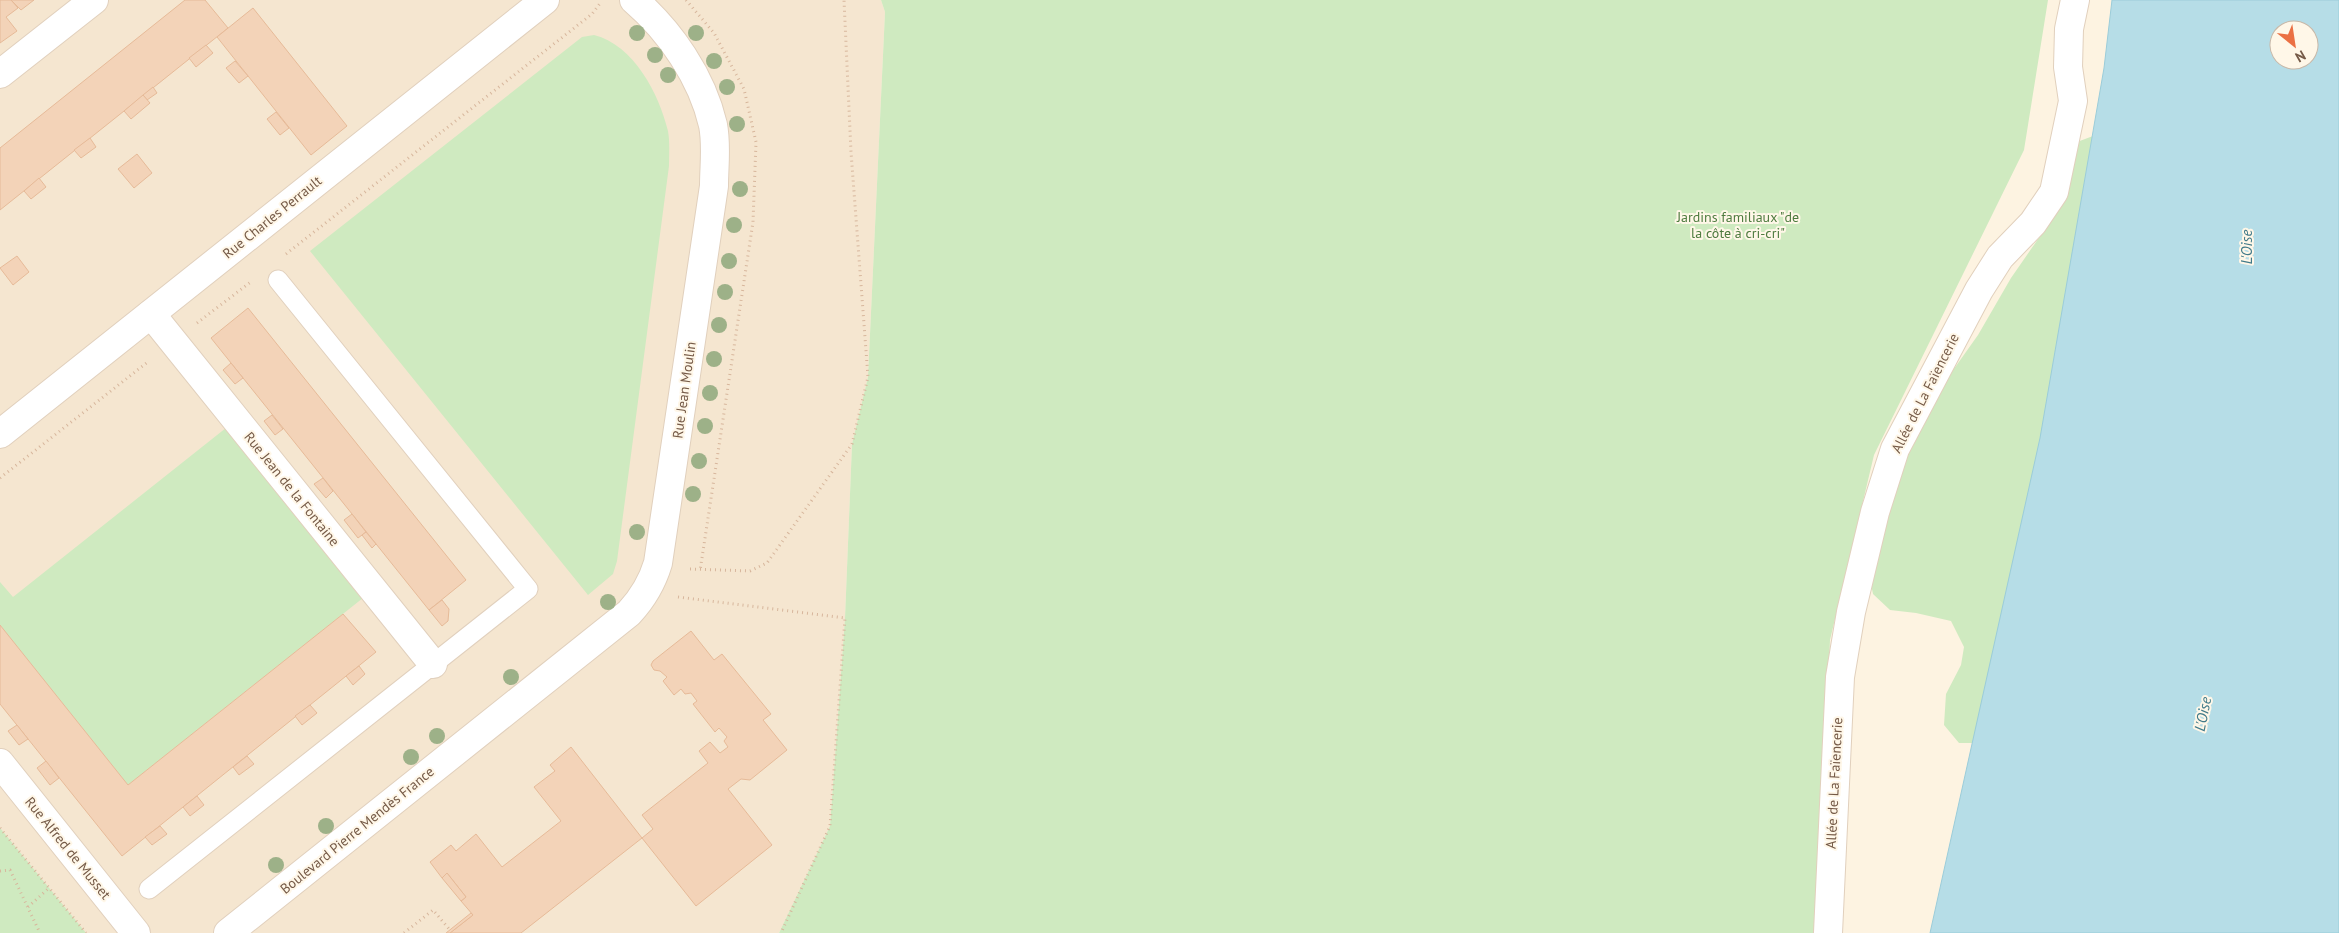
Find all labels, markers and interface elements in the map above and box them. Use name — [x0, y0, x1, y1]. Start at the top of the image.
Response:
north arrow — [2269, 20, 2319, 70]
text: N — [2292, 46, 2309, 66]
street label: Rue Charles Perrault — [219, 171, 325, 262]
park label: Jardins familiaux "de la côte à cri-cri" — [1676, 208, 1799, 242]
water label: L'Oise — [2237, 230, 2256, 264]
street label: Allée de La Faïencerie — [1887, 330, 1963, 456]
street label: Rue Jean Moulin — [668, 340, 700, 440]
street label: Rue Jean de la Fontaine — [240, 428, 344, 550]
water label: L'Oise — [2190, 695, 2215, 733]
street label: Allée de La Faïencerie — [1822, 717, 1846, 849]
street label: Boulevard Pierre Mendès France — [276, 762, 438, 898]
street label: Rue Alfred de Musset — [21, 793, 115, 903]

